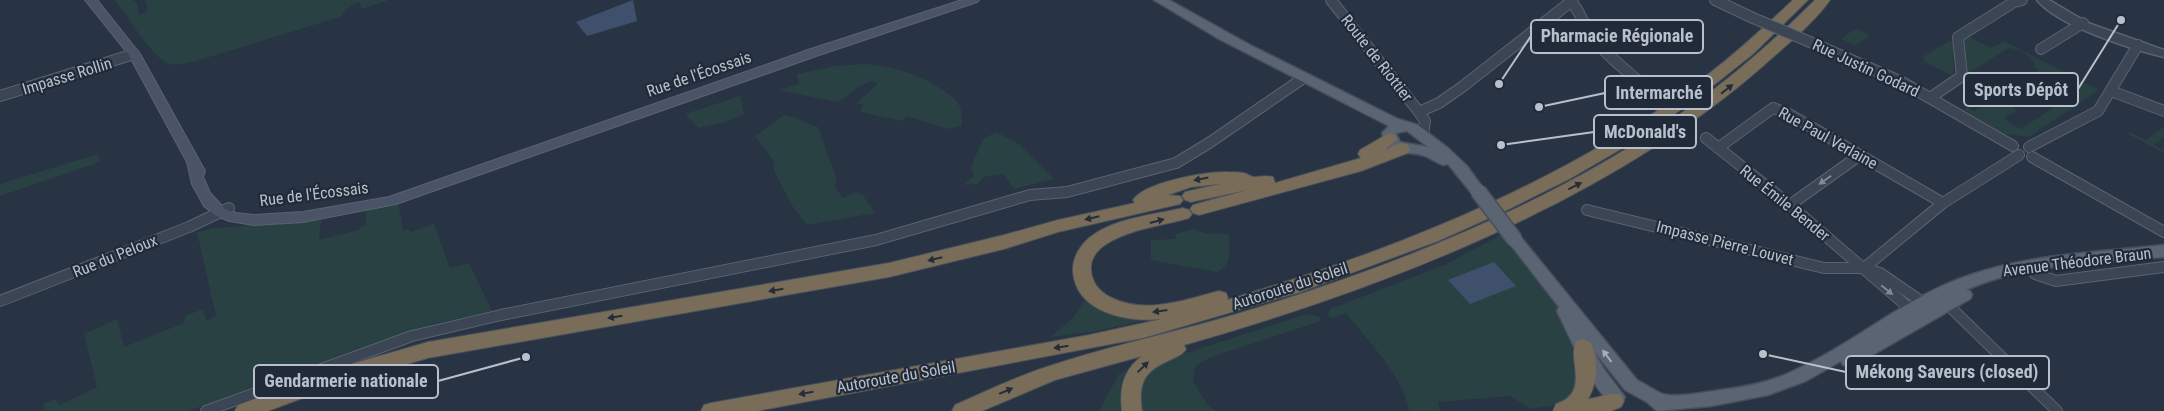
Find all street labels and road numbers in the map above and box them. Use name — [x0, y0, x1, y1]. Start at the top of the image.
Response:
street label: Route de Riottier — [1337, 11, 1417, 105]
street label: Rue Justin Godard — [1810, 35, 1922, 101]
street label: Rue de l'Écossais — [644, 47, 754, 101]
street label: Impasse Rollin — [20, 53, 114, 99]
street label: Rue Paul Verlaine — [1775, 103, 1881, 173]
street label: Rue Émile Bender — [1736, 161, 1834, 245]
street label: Rue de l'Écossais — [259, 178, 369, 210]
street label: Impasse Pierre Louvet — [1655, 217, 1796, 269]
street label: Rue du Peloux — [70, 230, 160, 282]
street label: Avenue Théodore Braun — [2002, 243, 2152, 281]
street label: Autoroute du Soleil — [1230, 258, 1350, 314]
street label: Autoroute du Soleil — [835, 357, 957, 397]

